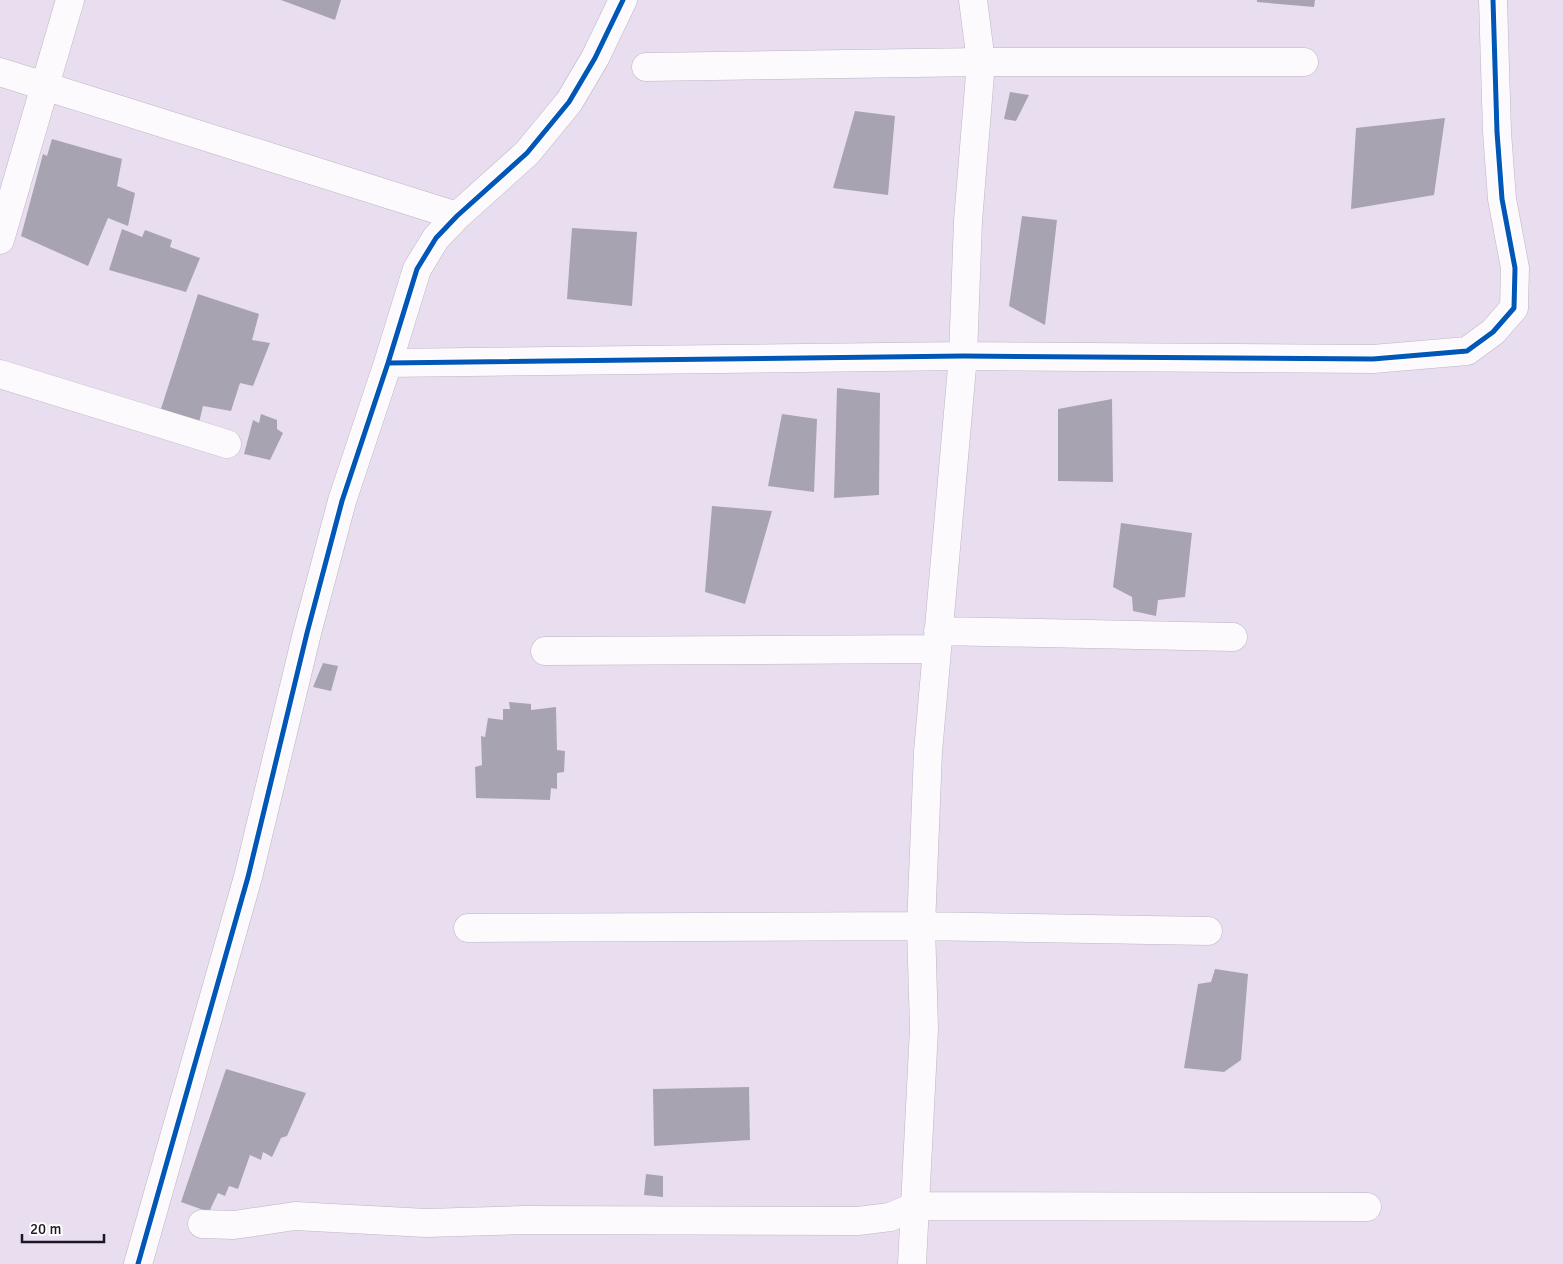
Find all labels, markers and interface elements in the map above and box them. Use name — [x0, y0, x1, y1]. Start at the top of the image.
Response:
scale bar — [22, 1212, 105, 1244]
text: 20 m — [30, 1220, 61, 1238]

